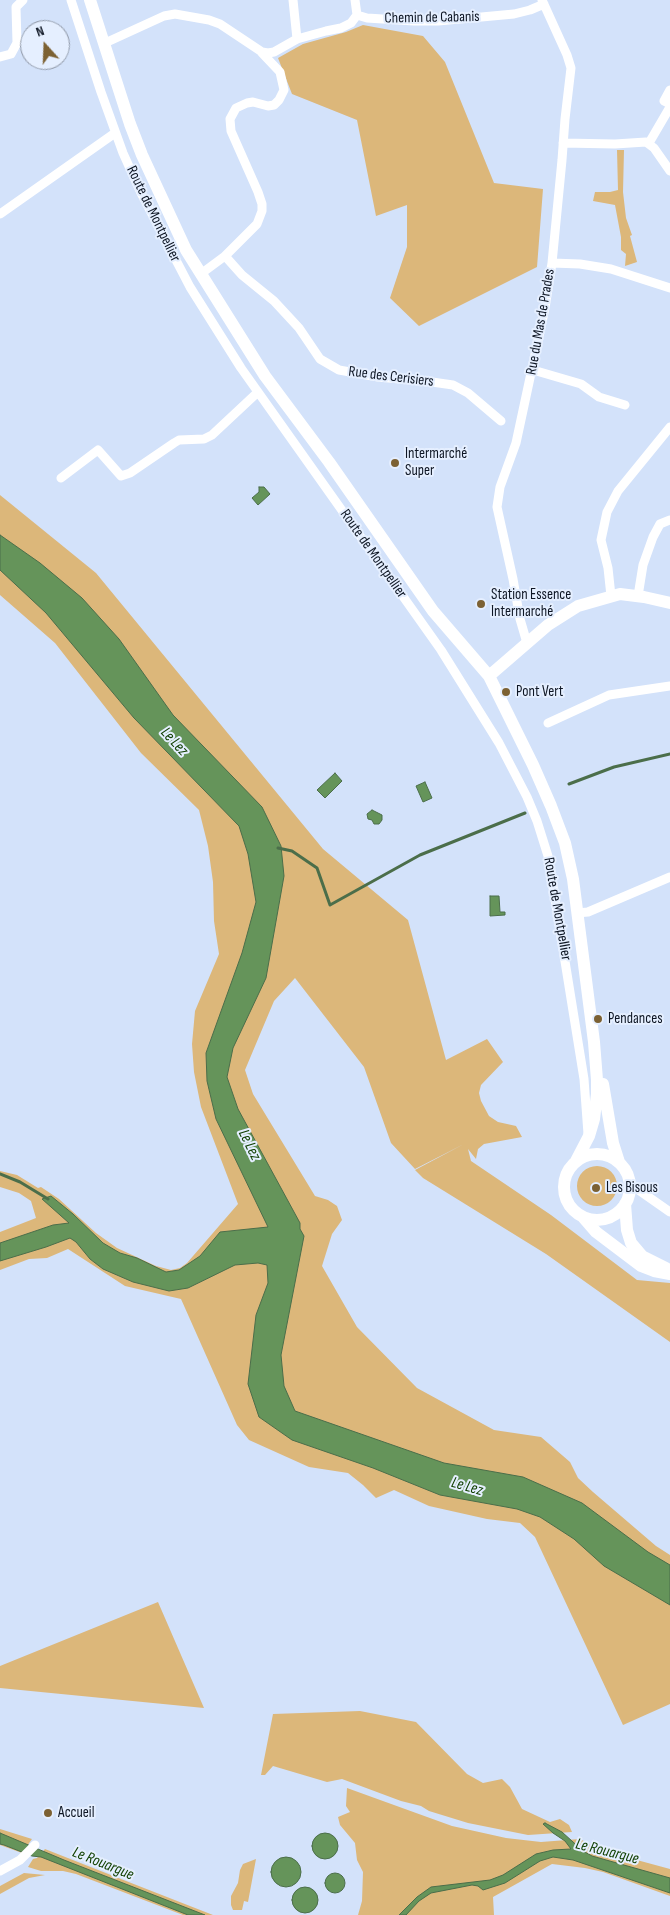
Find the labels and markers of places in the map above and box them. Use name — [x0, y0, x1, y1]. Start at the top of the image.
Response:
place label: Intermarché Super — [405, 445, 467, 480]
marker: Intermarché Super — [389, 457, 401, 469]
place label: Station Essence Intermarché — [491, 586, 571, 621]
marker: Station Essence Intermarché — [475, 598, 487, 610]
place label: Pont Vert — [516, 683, 563, 701]
marker: Pont Vert — [500, 686, 512, 698]
place label: Pendances — [608, 1010, 663, 1028]
marker: Pendances — [592, 1013, 604, 1025]
place label: Les Bisous — [606, 1179, 658, 1197]
marker: Les Bisous — [590, 1182, 602, 1194]
place label: Accueil — [58, 1804, 94, 1822]
marker: Accueil — [42, 1807, 54, 1819]

